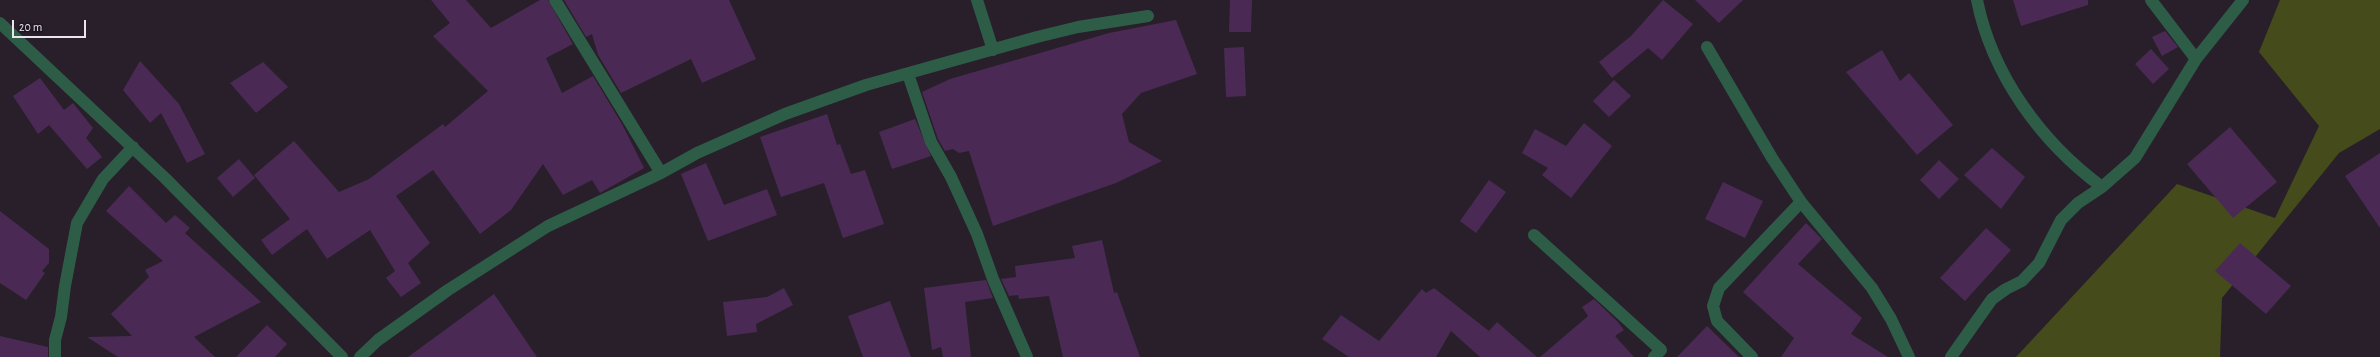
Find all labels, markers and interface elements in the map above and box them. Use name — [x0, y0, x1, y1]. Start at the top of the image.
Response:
scale bar — [14, 12, 88, 38]
text: 20 m — [19, 21, 42, 33]

